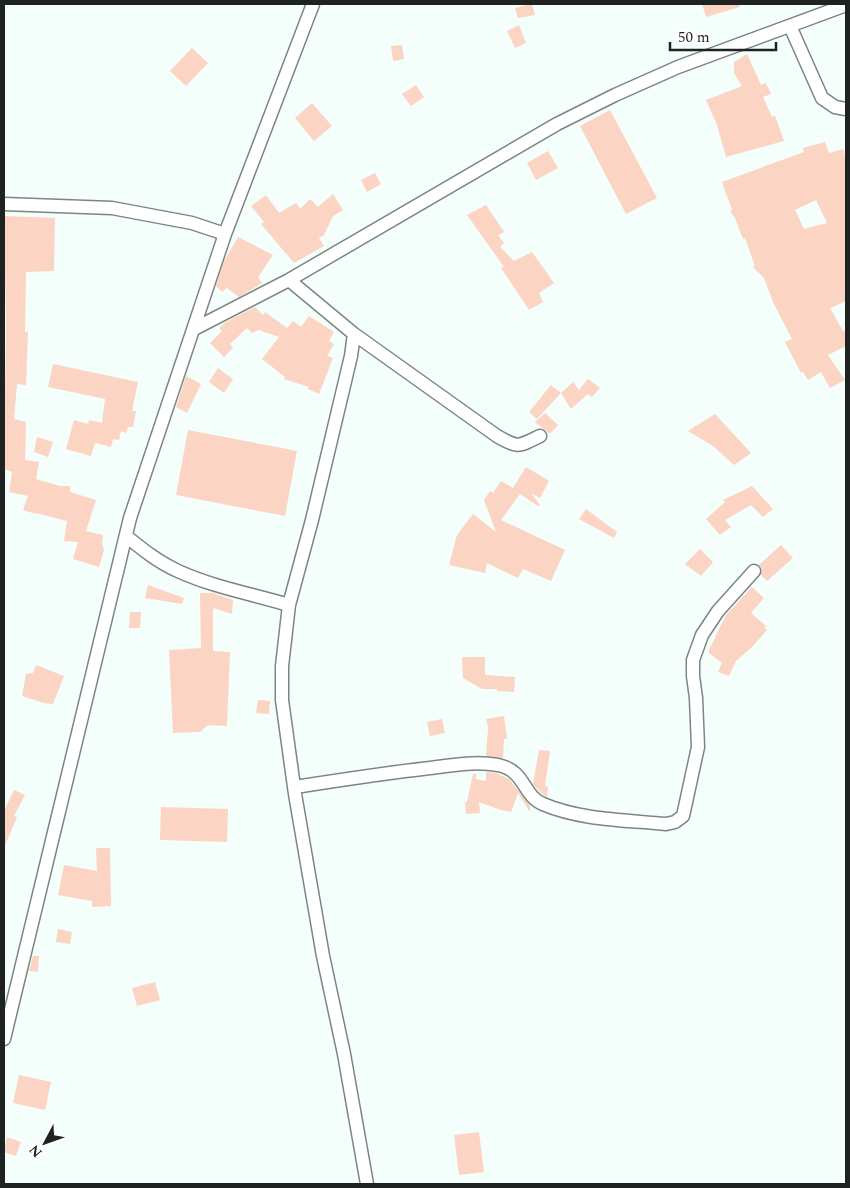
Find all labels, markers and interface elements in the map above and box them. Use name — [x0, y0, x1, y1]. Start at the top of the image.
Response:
scale bar — [670, 20, 776, 52]
text: 50 m — [678, 26, 710, 49]
north arrow — [20, 1118, 70, 1168]
text: N — [24, 1140, 47, 1162]

